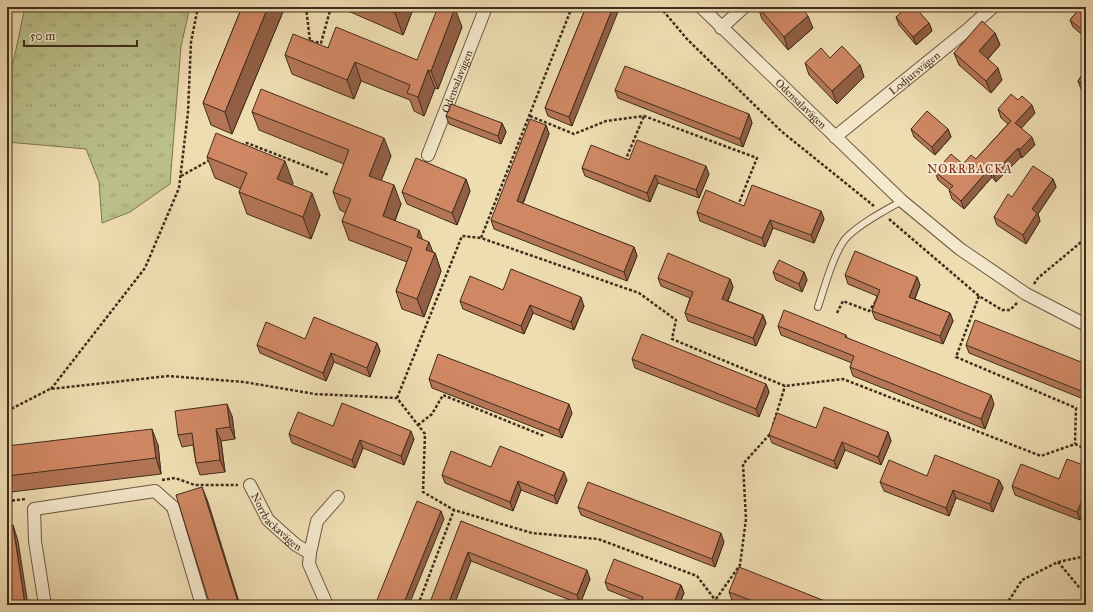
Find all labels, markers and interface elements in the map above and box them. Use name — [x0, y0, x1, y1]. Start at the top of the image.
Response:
scale bar — [24, 22, 137, 48]
text: 50 m — [30, 29, 55, 43]
street label: Odensalavägen — [439, 48, 475, 115]
street label: Lodjursvägen — [886, 48, 942, 97]
street label: Odensalavägen — [773, 76, 829, 131]
district label: NORRBACKA — [927, 162, 1013, 176]
street label: Norrbackavägen — [249, 491, 304, 553]

